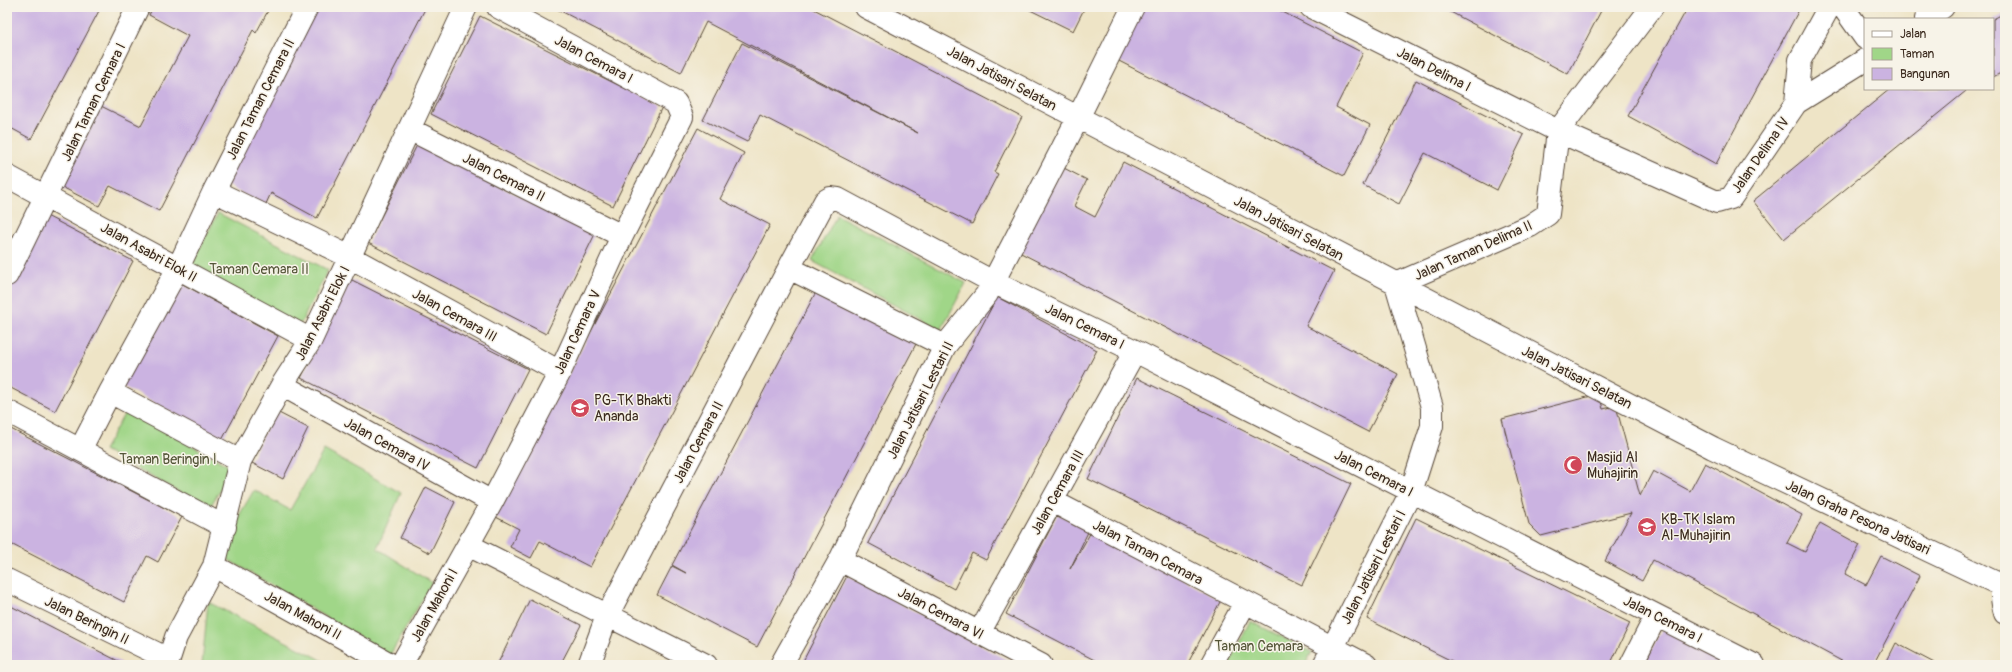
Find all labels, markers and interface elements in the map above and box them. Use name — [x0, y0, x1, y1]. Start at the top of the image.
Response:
legend — [1864, 18, 1994, 90]
text: Jalan — [1900, 27, 1926, 42]
street label: Jalan Cemara I — [552, 32, 636, 87]
street label: Jalan Taman Cemara II — [223, 36, 298, 162]
street label: Jalan Taman Cemara I — [57, 40, 129, 164]
street label: Jalan Jatisari Selatan — [944, 42, 1060, 115]
street label: Jalan Delima I — [1394, 44, 1474, 95]
text: Taman — [1900, 47, 1934, 62]
text: Bangunan — [1900, 67, 1950, 82]
street label: Jalan Delima IV — [1728, 114, 1793, 197]
street label: Jalan Cemara II — [460, 149, 548, 206]
street label: Jalan Jatisari Selatan — [1231, 192, 1347, 265]
street label: Jalan Taman Delima II — [1411, 217, 1535, 284]
street label: Jalan Asabri Elok II — [98, 219, 200, 286]
park label: Taman Cemara II — [209, 261, 309, 278]
street label: Jalan Asabri Elok I — [291, 263, 354, 363]
street label: Jalan Cemara III — [409, 285, 500, 346]
street label: Jalan Cemara V — [551, 287, 604, 377]
street label: Jalan Cemara I — [1042, 300, 1127, 353]
street label: Jalan Jatisari Lestari II — [883, 339, 957, 462]
street label: Jalan Jatisari Selatan — [1519, 342, 1635, 413]
place label: PG-TK Bhakti Ananda — [594, 392, 672, 425]
school or university icon: PG-TK Bhakti Ananda — [569, 397, 591, 419]
street label: Jalan Cemara II — [670, 398, 727, 486]
street label: Jalan Cemara IV — [341, 414, 432, 475]
street label: Jalan Cemara I — [1331, 446, 1416, 501]
street label: Jalan Cemara III — [1027, 447, 1088, 538]
place label: Masjid Al Muhajirin — [1587, 449, 1638, 482]
park label: Taman Beringin I — [119, 451, 217, 468]
mosque icon: Masjid Al Muhajirin — [1562, 454, 1584, 476]
street label: Jalan Graha Pesona Jatisari — [1783, 476, 1933, 559]
street label: Jalan Jatisari Lestari I — [1337, 507, 1410, 627]
place label: KB-TK Islam Al-Muhajirin — [1661, 511, 1735, 544]
street label: Jalan Taman Cemara — [1090, 516, 1206, 589]
school or university icon: KB-TK Islam Al-Muhajirin — [1636, 516, 1658, 538]
street label: Jalan Mahoni I — [407, 565, 462, 645]
street label: Jalan Cemara VI — [895, 584, 987, 643]
street label: Jalan Mahoni II — [261, 587, 344, 644]
street label: Jalan Cemara I — [1620, 592, 1705, 647]
street label: Jalan Beringin II — [42, 593, 132, 648]
park label: Taman Cemara — [1215, 638, 1303, 655]

